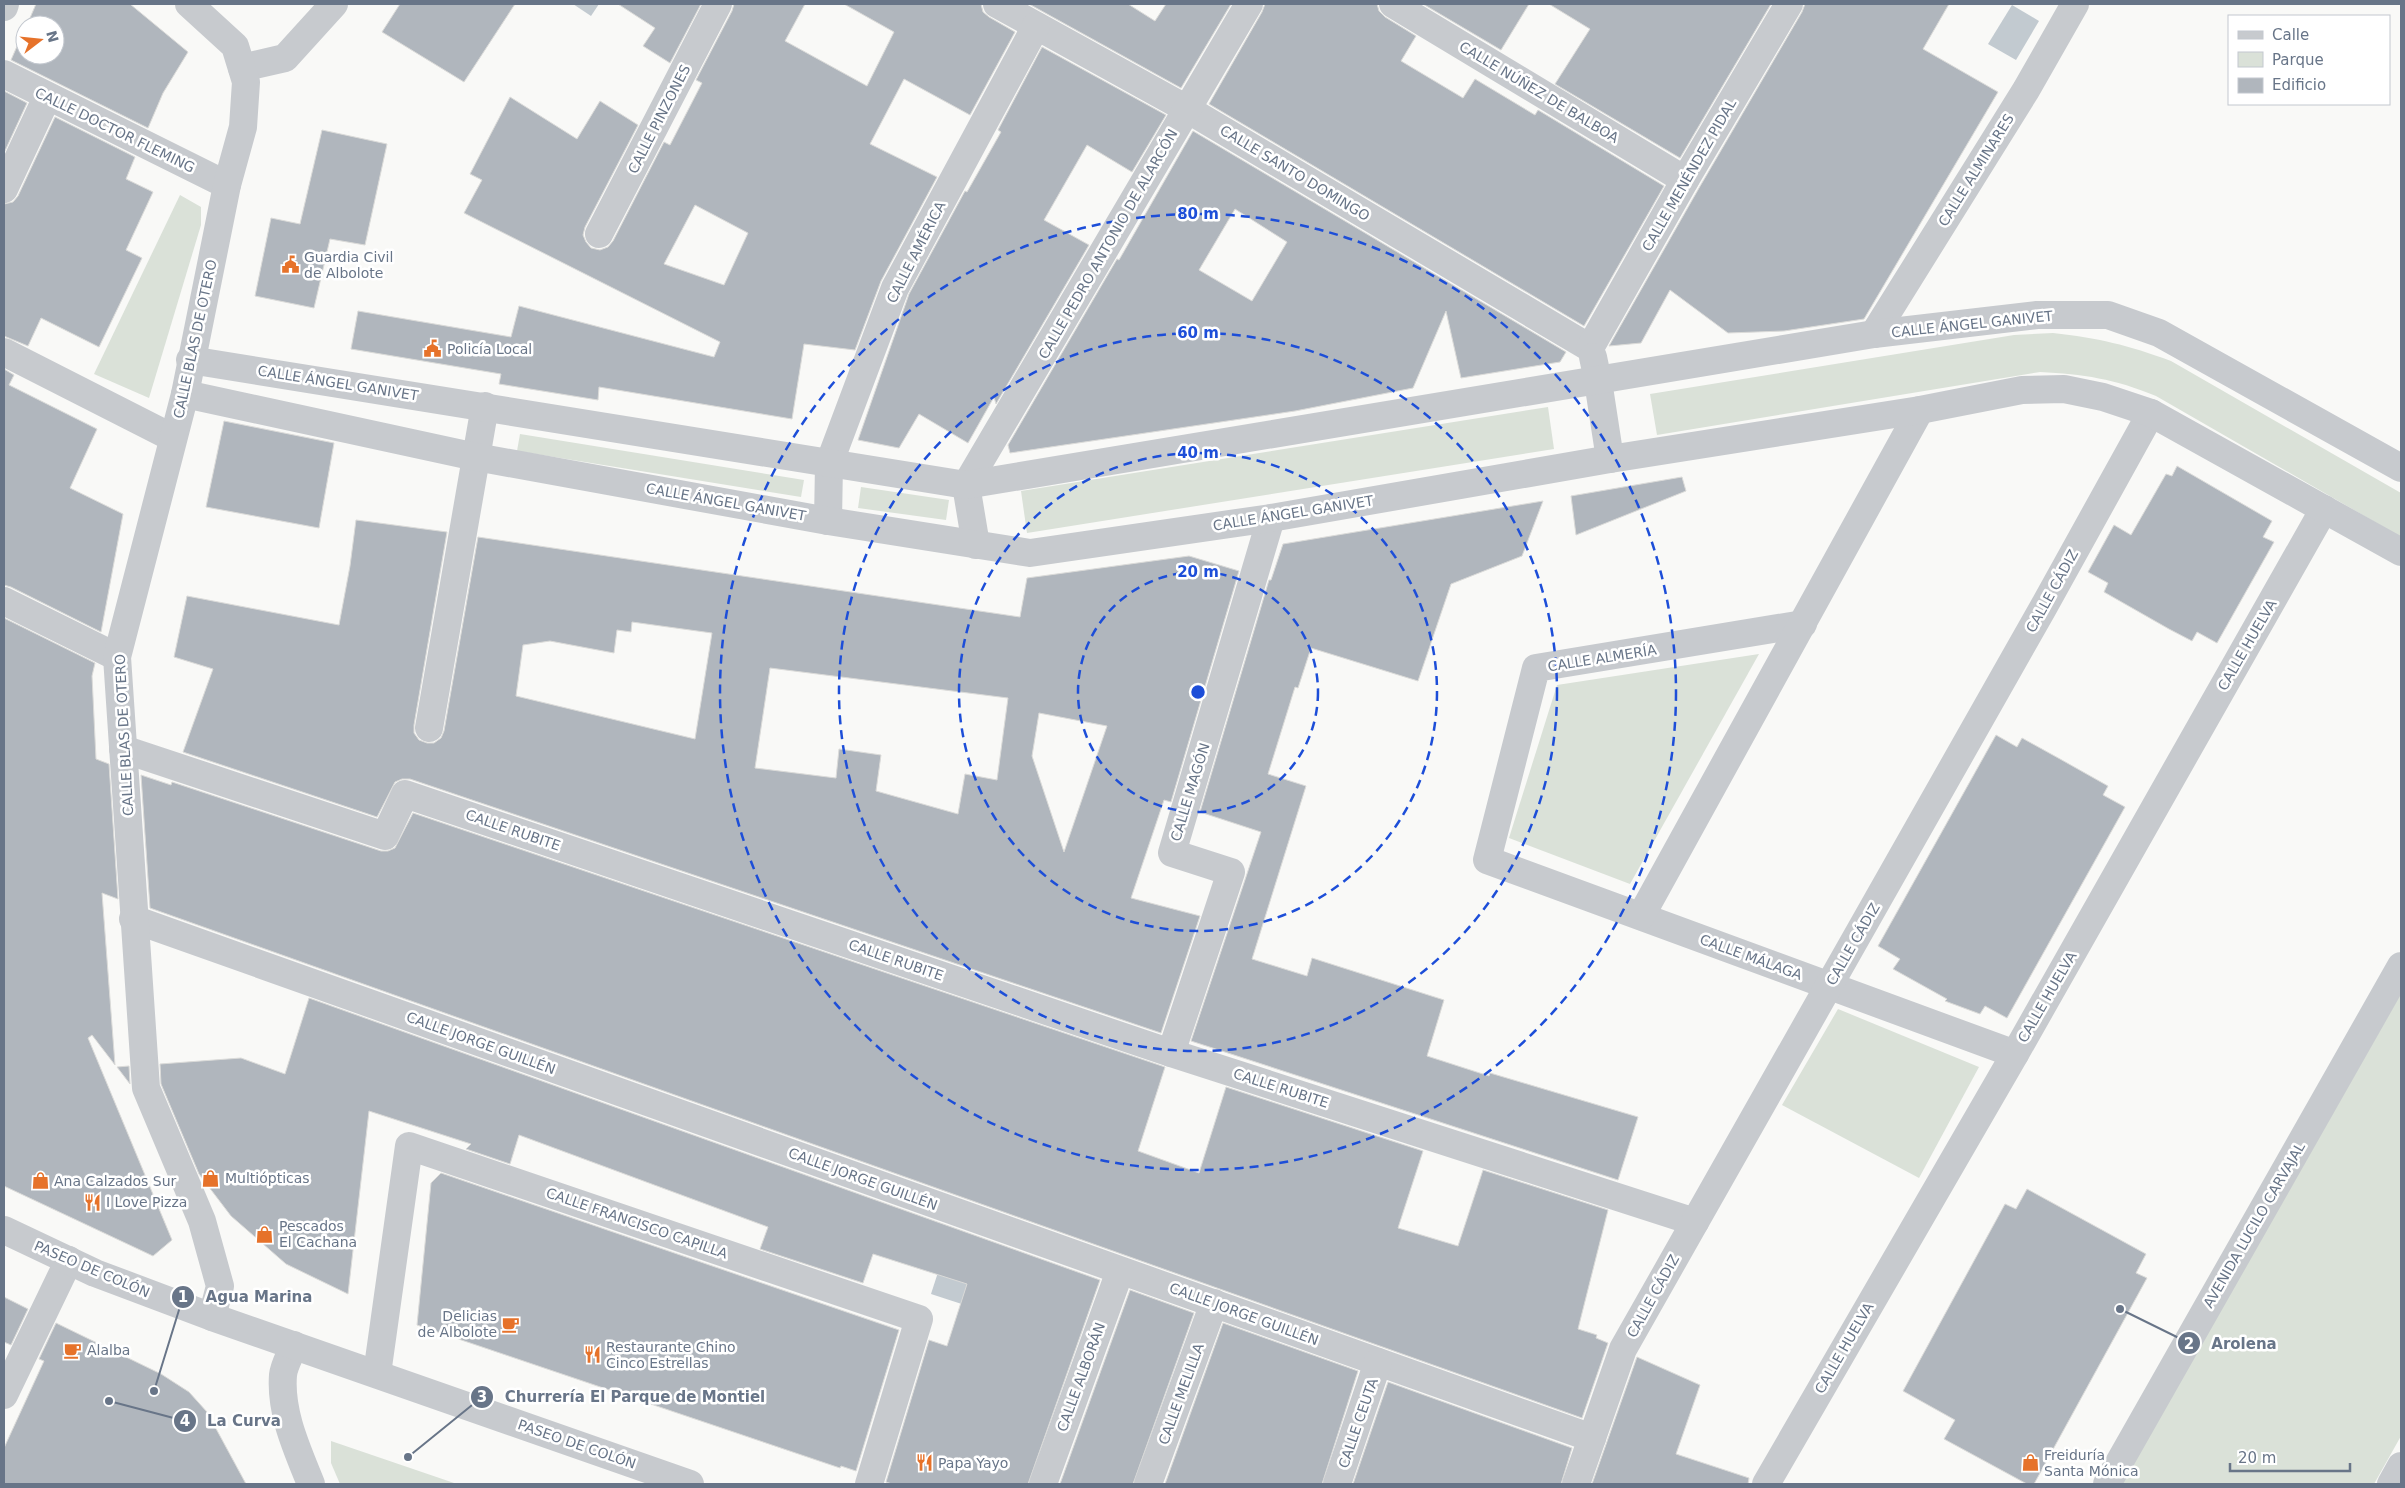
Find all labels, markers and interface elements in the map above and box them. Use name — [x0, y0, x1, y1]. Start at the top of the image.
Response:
north arrow — [15, 15, 65, 65]
legend — [2228, 15, 2390, 105]
text: Calle — [2272, 26, 2309, 44]
text: N — [43, 29, 62, 44]
street label: CALLE NÚÑEZ DE BALBOA — [1456, 37, 1622, 146]
text: Parque — [2272, 51, 2324, 69]
street label: CALLE PINZONES — [625, 62, 693, 176]
text: Edificio — [2272, 76, 2326, 94]
street label: CALLE DOCTOR FLEMING — [32, 84, 198, 176]
street label: CALLE MENÉNDEZ PIDAL — [1639, 96, 1739, 254]
street label: CALLE ALMINARES — [1935, 111, 2017, 229]
street label: CALLE SANTO DOMINGO — [1217, 122, 1373, 224]
street label: CALLE PEDRO ANTONIO DE ALARCÓN — [1034, 126, 1181, 362]
street label: CALLE AMÉRICA — [883, 198, 949, 306]
text: 80 m — [1177, 205, 1219, 223]
place label: Guardia Civil de Albolote — [304, 249, 393, 281]
public building icon: Guardia Civil de Albolote — [280, 255, 300, 275]
street label: CALLE BLAS DE OTERO — [170, 258, 220, 420]
street label: CALLE ÁNGEL GANIVET — [1890, 308, 2054, 340]
text: 60 m — [1177, 324, 1219, 342]
public building icon: Policía Local — [423, 339, 443, 359]
place label: Policía Local — [447, 341, 532, 357]
street label: CALLE ÁNGEL GANIVET — [257, 362, 420, 404]
text: 40 m — [1177, 444, 1219, 462]
street label: CALLE ÁNGEL GANIVET — [645, 480, 808, 524]
street label: CALLE ÁNGEL GANIVET — [1212, 492, 1375, 534]
street label: CALLE CÁDIZ — [2023, 547, 2081, 635]
text: 20 m — [1177, 563, 1219, 581]
street label: CALLE HUELVA — [2214, 596, 2280, 693]
street label: CALLE ALMERÍA — [1546, 641, 1658, 675]
street label: CALLE BLAS DE OTERO — [112, 654, 136, 816]
centre of rings — [1189, 683, 1207, 701]
street label: CALLE MAGÓN — [1166, 741, 1213, 843]
street label: CALLE RUBITE — [463, 806, 563, 854]
street label: CALLE CÁDIZ — [1823, 900, 1883, 988]
street label: CALLE MÁLAGA — [1698, 931, 1805, 983]
street label: CALLE RUBITE — [846, 936, 946, 984]
street label: CALLE HUELVA — [2014, 948, 2080, 1045]
street label: CALLE JORGE GUILLÉN — [404, 1009, 558, 1077]
street label: CALLE RUBITE — [1231, 1065, 1331, 1111]
street label: AVENIDA LUCILO CARVAJAL — [2200, 1139, 2308, 1310]
street label: CALLE JORGE GUILLÉN — [786, 1145, 940, 1213]
shop icon: Multiópticas — [201, 1168, 221, 1188]
place label: Multiópticas — [225, 1170, 310, 1186]
shop icon: Ana Calzados Sur — [30, 1171, 50, 1191]
place label: Ana Calzados Sur — [54, 1173, 177, 1189]
street label: CALLE FRANCISCO CAPILLA — [544, 1184, 730, 1262]
restaurant icon: I Love Pizza — [82, 1192, 102, 1212]
place label: I Love Pizza — [106, 1194, 187, 1210]
place label: Pescados El Cachana — [279, 1218, 357, 1250]
shop icon: Pescados El Cachana — [255, 1224, 275, 1244]
street label: PASEO DE COLÓN — [32, 1236, 153, 1301]
street label: CALLE CÁDIZ — [1624, 1252, 1682, 1340]
street label: CALLE JORGE GUILLÉN — [1167, 1280, 1321, 1348]
callout: Agua Marina — [171, 1282, 322, 1312]
text: 1 — [178, 1288, 188, 1306]
text: Agua Marina — [206, 1288, 312, 1306]
street label: CALLE HUELVA — [1811, 1299, 1877, 1396]
place label: Delicias de Albolote — [418, 1308, 497, 1340]
cafe icon: Delicias de Albolote — [501, 1314, 521, 1334]
street label: CALLE ALBORÁN — [1054, 1320, 1108, 1434]
callout: Arolena — [2176, 1328, 2287, 1358]
text: 2 — [2184, 1335, 2194, 1353]
text: Arolena — [2211, 1335, 2277, 1353]
place label: Restaurante Chino Cinco Estrellas — [606, 1339, 736, 1371]
cafe icon: Alalba — [63, 1340, 83, 1360]
street label: CALLE MELILLA — [1155, 1341, 1207, 1447]
place label: Alalba — [87, 1342, 130, 1358]
restaurant icon: Restaurante Chino Cinco Estrellas — [582, 1345, 602, 1365]
street label: CALLE CEUTA — [1335, 1375, 1381, 1470]
callout: Churrería El Parque de Montiel — [469, 1382, 775, 1412]
text: 3 — [477, 1388, 487, 1406]
text: Churrería El Parque de Montiel — [505, 1388, 765, 1406]
callout: La Curva — [172, 1406, 291, 1436]
text: 4 — [180, 1412, 190, 1430]
text: La Curva — [207, 1412, 281, 1430]
street label: PASEO DE COLÓN — [516, 1415, 639, 1472]
scale bar — [2230, 1440, 2350, 1472]
place label: Freiduría Santa Mónica — [2044, 1447, 2139, 1479]
text: 20 m — [2238, 1449, 2276, 1467]
restaurant icon: Papa Yayo — [914, 1453, 934, 1473]
shop icon: Freiduría Santa Mónica — [2020, 1453, 2040, 1473]
place label: Papa Yayo — [938, 1455, 1008, 1471]

